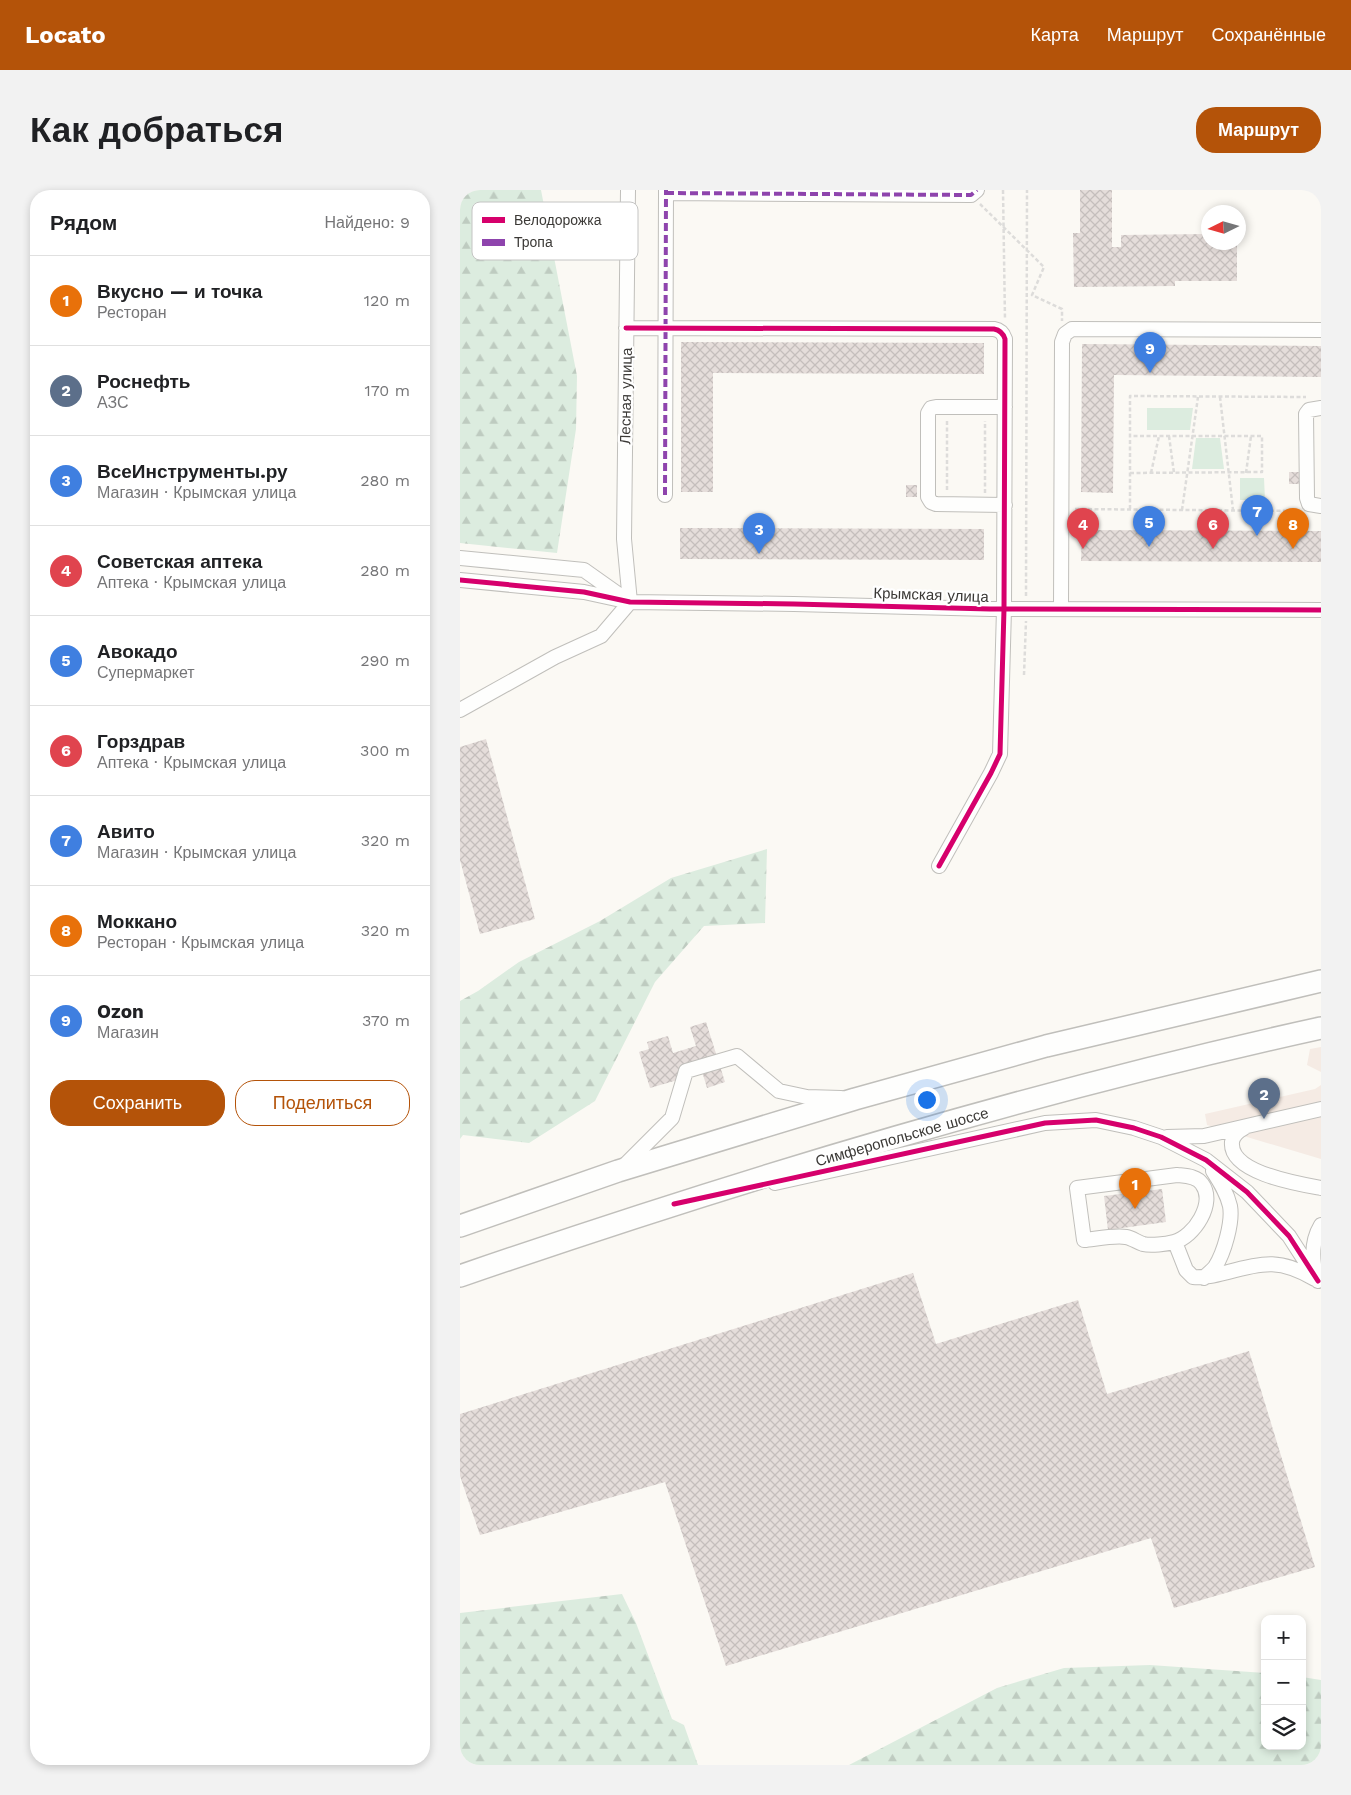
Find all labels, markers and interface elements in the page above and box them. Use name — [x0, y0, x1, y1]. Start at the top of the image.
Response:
text: Locato — [25, 21, 106, 49]
text: Карта — [1031, 24, 1079, 45]
text: Маршрут — [1107, 24, 1183, 45]
text: Сохранённые — [1211, 24, 1326, 45]
button: Маршрут — [1196, 107, 1321, 153]
text: Как добраться — [30, 109, 283, 151]
legend — [472, 202, 638, 260]
north arrow — [1201, 205, 1246, 250]
text: Рядом — [50, 210, 117, 235]
text: Велодорожка — [514, 212, 602, 228]
text: Найдено: 9 — [325, 213, 410, 232]
text: Тропа — [514, 234, 553, 250]
text: Вкусно — и точка — [97, 280, 262, 303]
text: 1 — [63, 291, 69, 310]
text: 120 m — [364, 291, 410, 310]
text: Ресторан — [97, 303, 167, 322]
pin: 9 — [1134, 332, 1166, 373]
street label: Лесная улица — [616, 347, 636, 445]
text: Роснефть — [97, 370, 191, 393]
text: 2 — [61, 381, 71, 400]
text: 170 m — [364, 381, 410, 400]
text: АЗС — [97, 393, 129, 412]
text: ВсеИнструменты.ру — [97, 460, 288, 483]
text: 3 — [61, 471, 71, 490]
text: 280 m — [360, 471, 410, 490]
text: Магазин · Крымская улица — [97, 483, 296, 502]
pin: 7 — [1241, 495, 1273, 536]
pin: 5 — [1133, 506, 1165, 547]
pin: 4 — [1067, 508, 1099, 549]
pin: 6 — [1197, 508, 1229, 549]
pin: 8 — [1277, 508, 1309, 549]
pin: 3 — [743, 513, 775, 554]
text: Советская аптека — [97, 550, 262, 573]
text: 4 — [61, 561, 71, 580]
text: 280 m — [360, 561, 410, 580]
text: Аптека · Крымская улица — [97, 573, 286, 592]
street label: Крымская улица — [873, 584, 990, 606]
text: Авокадо — [97, 640, 178, 663]
text: 5 — [61, 651, 71, 670]
text: 290 m — [360, 651, 410, 670]
text: Супермаркет — [97, 663, 195, 682]
text: Горздрав — [97, 730, 185, 753]
text: 6 — [61, 741, 71, 760]
text: 300 m — [360, 741, 410, 760]
text: Аптека · Крымская улица — [97, 753, 286, 772]
text: Авито — [97, 820, 155, 843]
text: 7 — [61, 831, 71, 850]
text: 320 m — [361, 831, 410, 850]
text: Магазин · Крымская улица — [97, 843, 296, 862]
text: Моккано — [97, 910, 177, 933]
text: 8 — [61, 921, 71, 940]
text: 320 m — [361, 921, 410, 940]
text: Ресторан · Крымская улица — [97, 933, 304, 952]
text: Ozon — [97, 1000, 144, 1023]
text: 9 — [61, 1011, 71, 1030]
text: 370 m — [362, 1011, 410, 1030]
text: Магазин — [97, 1023, 159, 1042]
pin: 2 — [1248, 1078, 1280, 1119]
button: Сохранить — [50, 1080, 225, 1126]
button: Поделиться — [235, 1080, 410, 1126]
your location — [914, 1087, 940, 1113]
street label: Симферопольское шоссе — [813, 1104, 991, 1170]
pin: 1 — [1119, 1168, 1151, 1209]
map controls — [1261, 1615, 1306, 1750]
button: + — [1261, 1615, 1306, 1660]
button: − — [1261, 1660, 1306, 1705]
button: layers — [1261, 1705, 1306, 1750]

